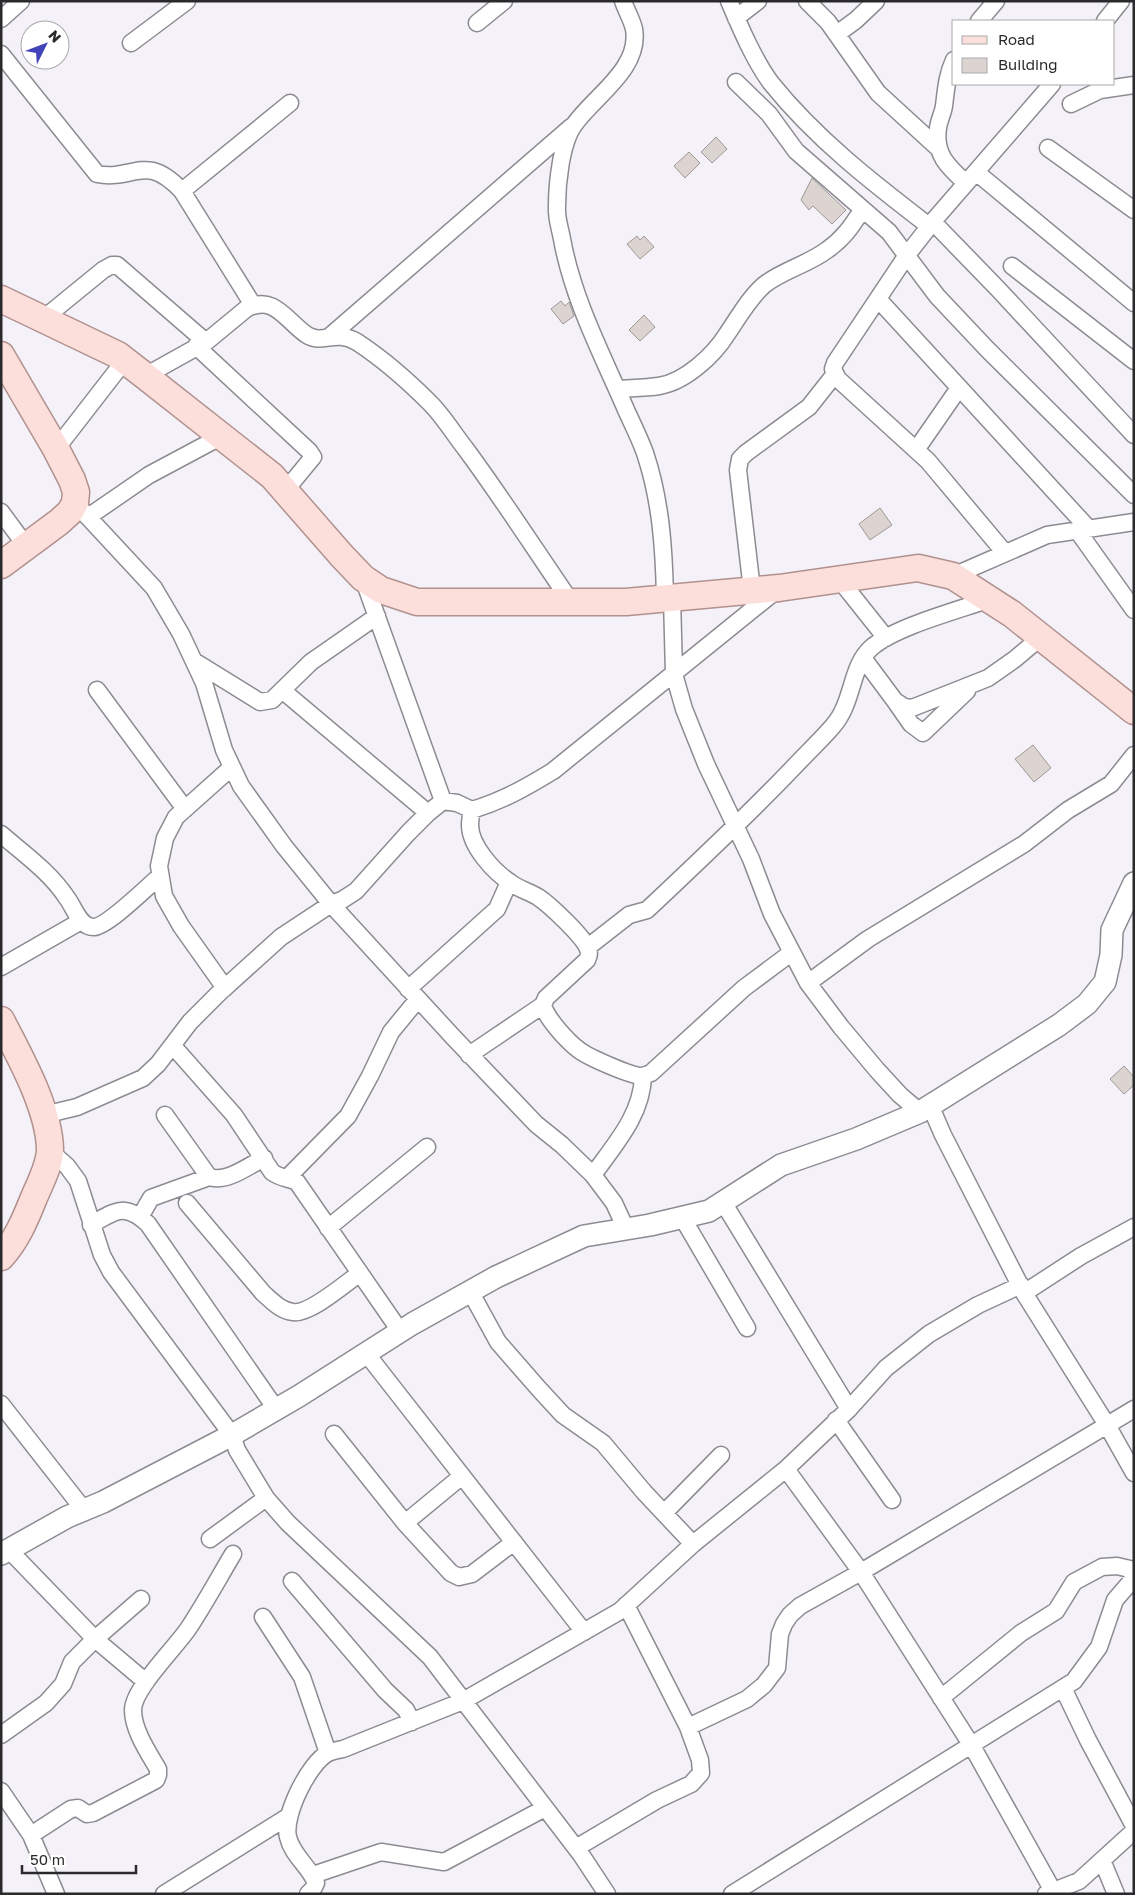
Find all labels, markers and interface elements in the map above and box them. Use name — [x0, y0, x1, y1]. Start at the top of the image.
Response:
north arrow — [20, 20, 70, 70]
legend — [952, 20, 1115, 85]
text: N — [45, 26, 65, 46]
text: Road — [998, 30, 1035, 48]
text: Building — [998, 55, 1058, 73]
scale bar — [22, 1842, 136, 1874]
text: 50 m — [30, 1850, 65, 1868]

